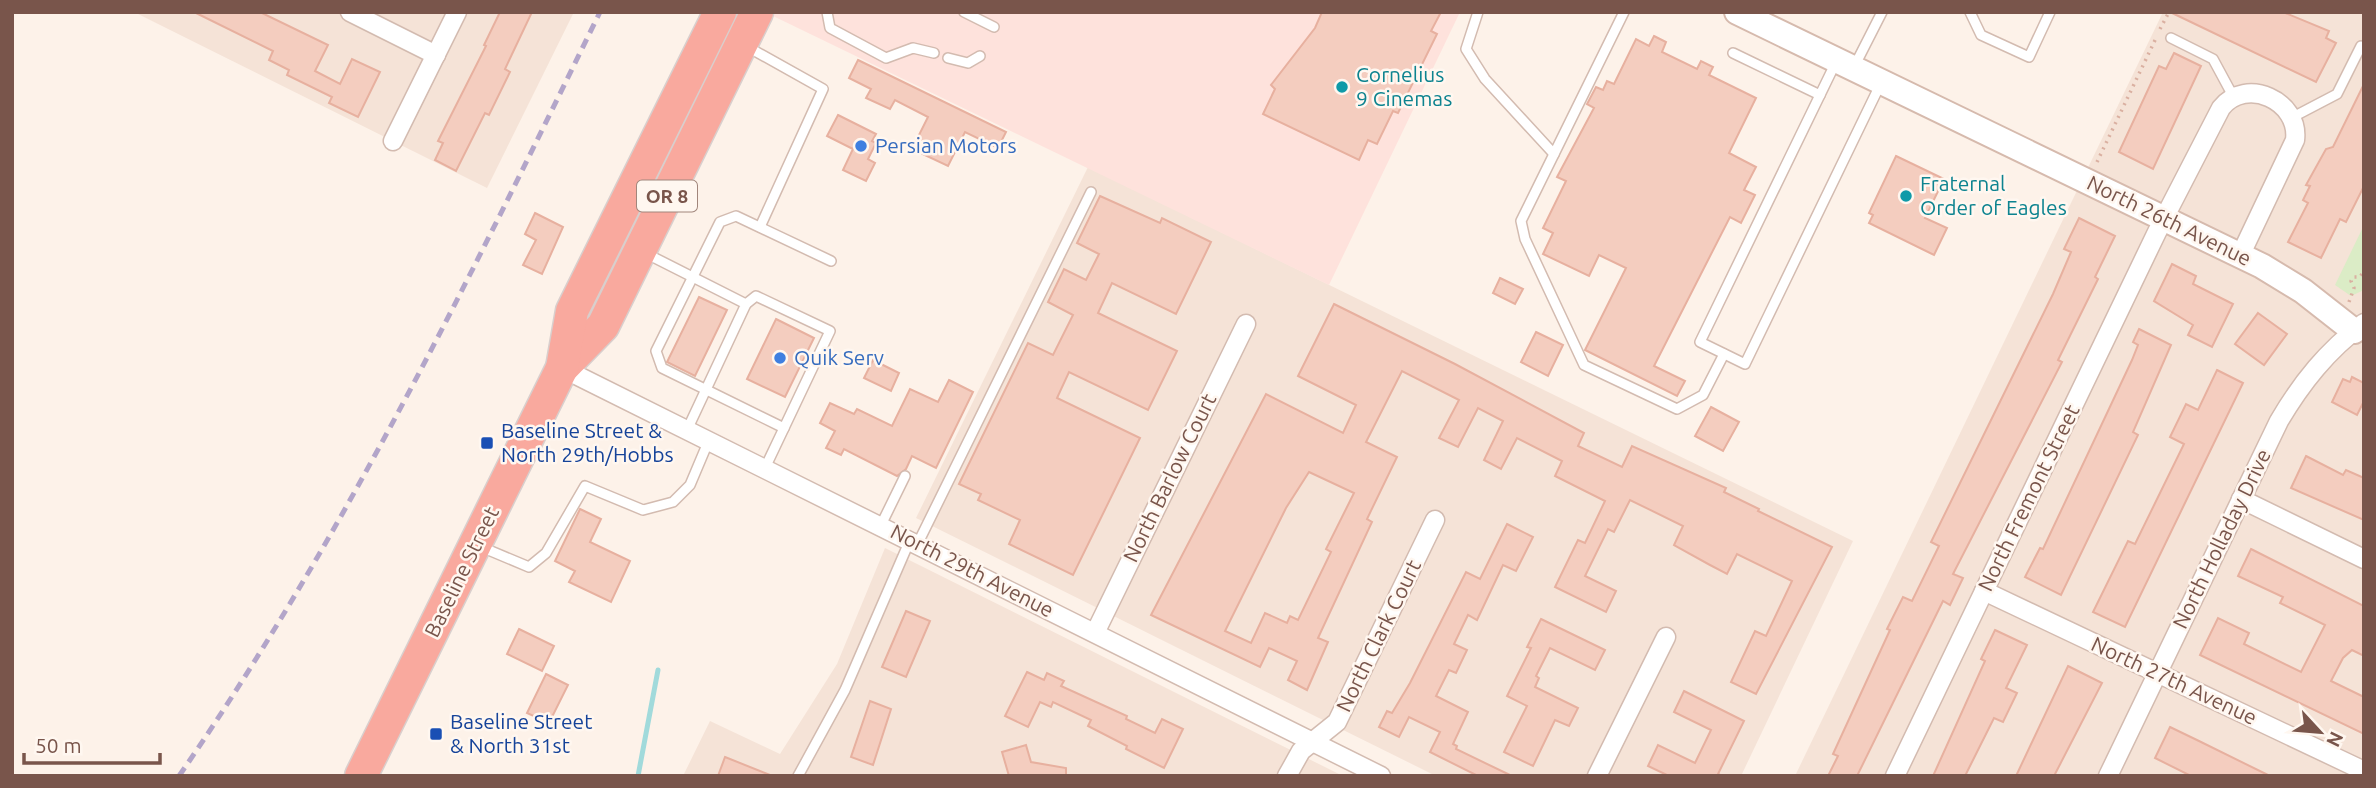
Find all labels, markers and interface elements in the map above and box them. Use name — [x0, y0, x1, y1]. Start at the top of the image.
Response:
place label: Cornelius 9 Cinemas — [1356, 62, 1452, 110]
marker: Cornelius 9 Cinemas — [1334, 79, 1350, 95]
place label: Persian Motors — [875, 133, 1017, 157]
marker: Persian Motors — [853, 138, 869, 154]
street label: North 26th Avenue — [2083, 170, 2255, 270]
place label: Fraternal Order of Eagles — [1920, 171, 2067, 219]
road number: OR 8 — [637, 180, 697, 212]
marker: Fraternal Order of Eagles — [1898, 188, 1914, 204]
place label: Quik Serv — [794, 345, 884, 369]
marker: Quik Serv — [772, 350, 788, 366]
street label: North Barlow Court — [1118, 389, 1220, 566]
street label: North Fremont Street — [1972, 400, 2084, 595]
place label: Baseline Street & North 29th/Hobbs — [501, 418, 674, 466]
marker: Baseline Street & North 29th/Hobbs — [479, 435, 495, 451]
street label: North Holladay Drive — [2167, 445, 2275, 632]
street label: Baseline Street — [419, 502, 503, 641]
street label: North 29th Avenue — [887, 519, 1058, 622]
street label: North Clark Court — [1331, 556, 1425, 716]
street label: North 27th Avenue — [2088, 631, 2261, 729]
north arrow — [2285, 697, 2355, 767]
place label: Baseline Street & North 31st — [450, 709, 592, 757]
scale bar — [24, 722, 161, 766]
marker: Baseline Street & North 31st — [428, 726, 444, 742]
text: N — [2322, 728, 2348, 751]
text: 50 m — [35, 733, 82, 757]

